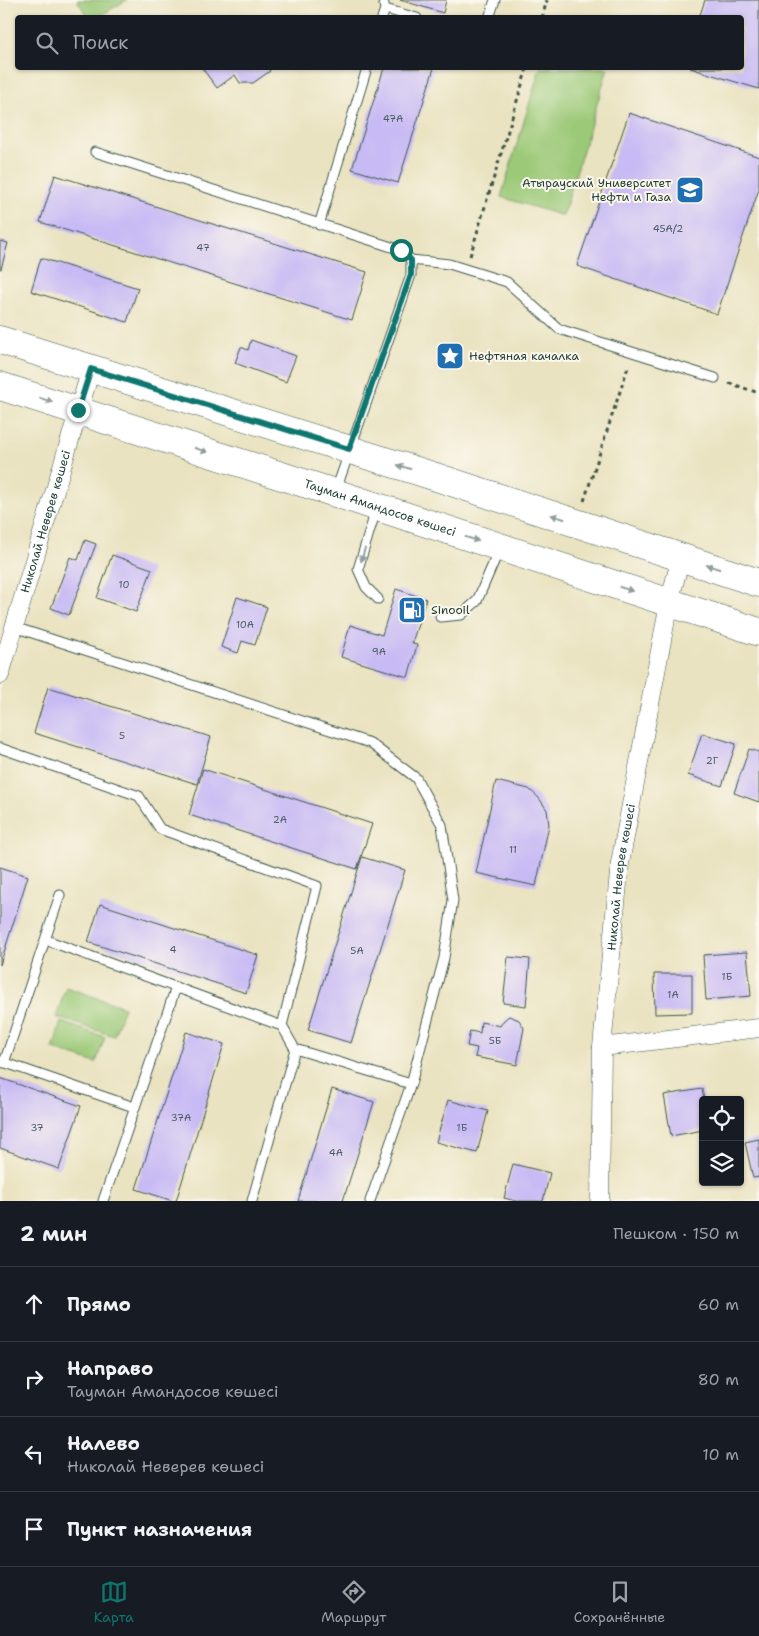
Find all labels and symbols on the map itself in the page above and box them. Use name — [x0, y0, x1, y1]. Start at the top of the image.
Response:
house number: 47А — [383, 112, 403, 125]
place label: Атырауский Университет Нефти и Газа — [522, 175, 672, 205]
school or university icon: Атырауский Университет Нефти и Газа — [675, 175, 705, 205]
house number: 45А/2 — [653, 222, 683, 235]
route start — [390, 239, 413, 262]
house number: 47 — [196, 241, 210, 254]
place icon: Нефтяная качалка — [435, 341, 465, 371]
place label: Нефтяная качалка — [469, 348, 579, 364]
one-way arrow — [39, 397, 54, 405]
route end — [67, 399, 90, 422]
one-way arrow — [194, 446, 209, 454]
street label: Николай Неверев көшесі — [17, 448, 74, 595]
one-way arrow — [396, 462, 411, 470]
street label: Тауман Амандосов көшесі — [302, 476, 458, 540]
one-way arrow — [551, 513, 566, 520]
one-way arrow — [465, 535, 480, 543]
one-way arrow — [358, 547, 366, 562]
one-way arrow — [705, 563, 720, 571]
house number: 10 — [119, 578, 129, 591]
one-way arrow — [619, 586, 634, 593]
fuel station icon: Sinooil — [397, 595, 427, 625]
place label: Sinooil — [431, 602, 470, 618]
house number: 10А — [236, 618, 254, 631]
house number: 9А — [372, 645, 386, 658]
house number: 5 — [119, 729, 125, 742]
house number: 2Г — [706, 754, 719, 767]
street label: Николай Неверев көшесі — [603, 802, 639, 951]
house number: 2А — [273, 813, 287, 826]
house number: 11 — [509, 843, 517, 856]
house number: 4 — [170, 943, 177, 956]
house number: 5А — [350, 944, 364, 957]
house number: 1Б — [722, 970, 732, 983]
house number: 1А — [667, 988, 679, 1001]
house number: 5Б — [489, 1034, 501, 1047]
house number: 37А — [171, 1111, 191, 1124]
house number: 37 — [30, 1121, 44, 1134]
house number: 1Б — [457, 1121, 467, 1134]
house number: 4А — [329, 1146, 343, 1159]

